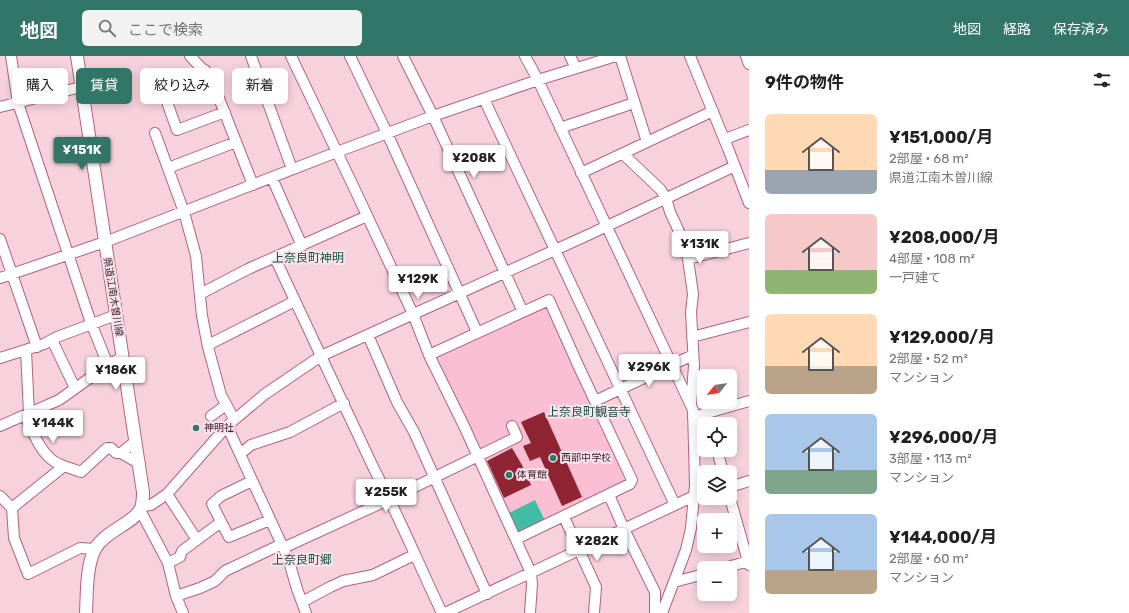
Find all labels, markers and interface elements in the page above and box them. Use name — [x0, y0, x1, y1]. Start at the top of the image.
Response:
search box — [82, 10, 362, 46]
icon: search — [96, 17, 118, 39]
text: 地図 — [20, 19, 58, 42]
text: ここで検索 — [128, 21, 203, 39]
text: 地図 — [953, 21, 981, 38]
text: 経路 — [1003, 21, 1031, 38]
text: 保存済み — [1053, 21, 1109, 38]
chip: 購入 — [12, 68, 68, 104]
chip: 賃貸 — [76, 68, 132, 104]
chip: 絞り込み — [140, 68, 224, 104]
chip: 新着 — [232, 68, 288, 104]
icon: filters — [1091, 69, 1113, 91]
text: 9件の物件 — [765, 72, 844, 92]
text: ¥151,000/月 — [889, 127, 993, 147]
icon: home — [797, 130, 845, 178]
pin: ¥151K — [54, 137, 110, 171]
text: ¥151K — [63, 142, 101, 157]
pin: ¥208K — [446, 145, 502, 179]
text: ¥208K — [452, 150, 496, 165]
text: 2部屋 · 68 m² — [889, 151, 969, 166]
text: 県道江南木曽川線 — [889, 170, 993, 185]
text: ¥208,000/月 — [889, 227, 1000, 247]
icon: home — [797, 230, 845, 278]
pin: ¥131K — [672, 231, 728, 265]
text: ¥131K — [681, 236, 719, 251]
district label: 上奈良町神明 — [272, 251, 344, 265]
text: 4部屋 · 108 m² — [889, 251, 975, 266]
street label: 県道江南木曽川線 — [101, 257, 125, 337]
pin: ¥129K — [390, 266, 446, 300]
text: 一戸建て — [889, 270, 941, 285]
text: ¥129K — [398, 271, 438, 286]
text: ¥129,000/月 — [889, 327, 995, 347]
icon: home — [797, 330, 845, 378]
text: 2部屋 · 52 m² — [889, 351, 968, 366]
pin: ¥296K — [621, 354, 677, 388]
pin: ¥186K — [88, 357, 144, 391]
text: ¥296K — [628, 359, 670, 374]
text: ¥186K — [95, 362, 137, 377]
north arrow — [697, 369, 737, 409]
map controls — [697, 369, 737, 601]
text: マンション — [889, 370, 954, 385]
district label: 上奈良町観音寺 — [547, 405, 631, 419]
pin: ¥144K — [25, 410, 81, 444]
text: ¥144K — [32, 415, 74, 430]
button: locate — [697, 417, 737, 457]
place label: 神明社 — [204, 422, 234, 434]
marker: 神明社 — [191, 423, 201, 433]
text: ¥296,000/月 — [889, 427, 999, 447]
icon: home — [797, 430, 845, 478]
text: 3部屋 · 113 m² — [889, 451, 972, 466]
place label: 西部中学校 — [561, 452, 611, 464]
marker: 西部中学校 — [548, 453, 558, 463]
button: layers — [697, 465, 737, 505]
place label: 体育館 — [517, 469, 547, 481]
marker: 体育館 — [504, 470, 514, 480]
text: マンション — [889, 470, 954, 485]
pin: ¥255K — [358, 479, 414, 513]
text: ¥255K — [365, 484, 407, 499]
button: + — [697, 513, 737, 553]
text: ¥144,000/月 — [889, 527, 997, 547]
pin: ¥282K — [569, 528, 625, 562]
icon: home — [797, 530, 845, 578]
text: ¥282K — [575, 533, 619, 548]
text: 2部屋 · 60 m² — [889, 551, 969, 566]
district label: 上奈良町郷 — [272, 553, 332, 567]
button: − — [697, 561, 737, 601]
text: マンション — [889, 570, 954, 585]

